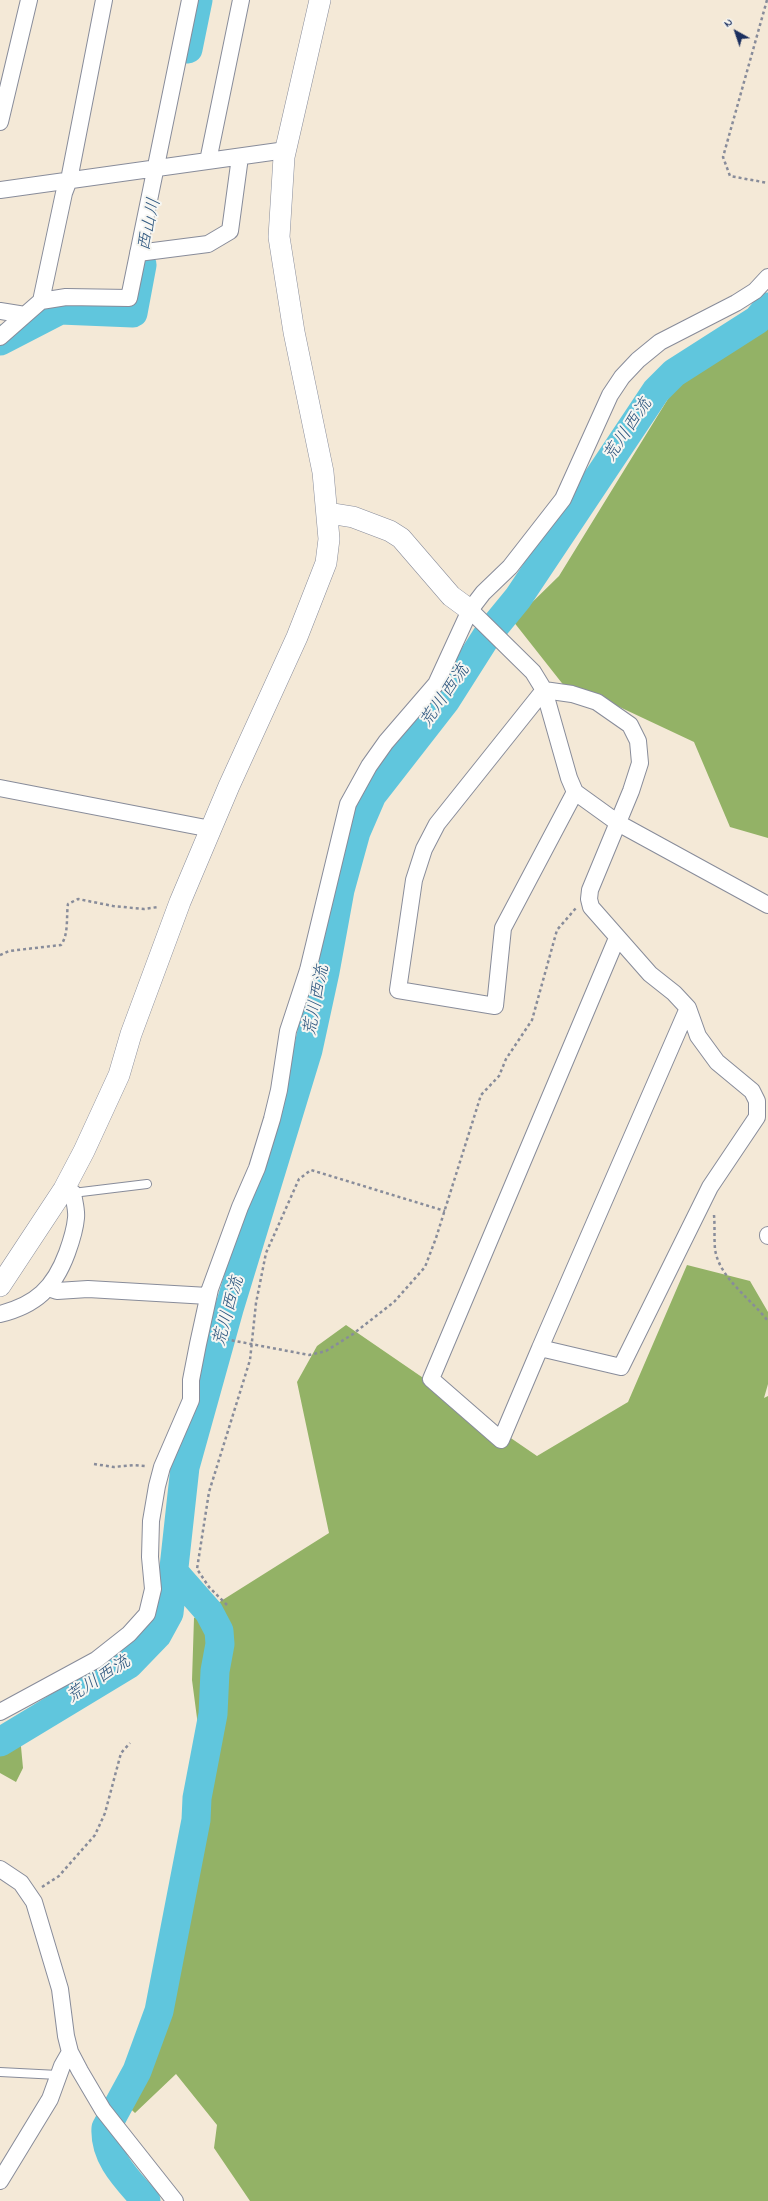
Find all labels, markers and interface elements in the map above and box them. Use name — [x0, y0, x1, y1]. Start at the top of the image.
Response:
north arrow — [716, 12, 756, 52]
text: N — [720, 14, 736, 31]
water label: 西山川 — [135, 196, 167, 254]
water label: 荒川西流 — [600, 395, 658, 467]
water label: 荒川西流 — [417, 661, 475, 733]
water label: 荒川西流 — [301, 964, 335, 1038]
water label: 荒川西流 — [210, 1274, 250, 1350]
water label: 荒川西流 — [63, 1652, 135, 1710]

